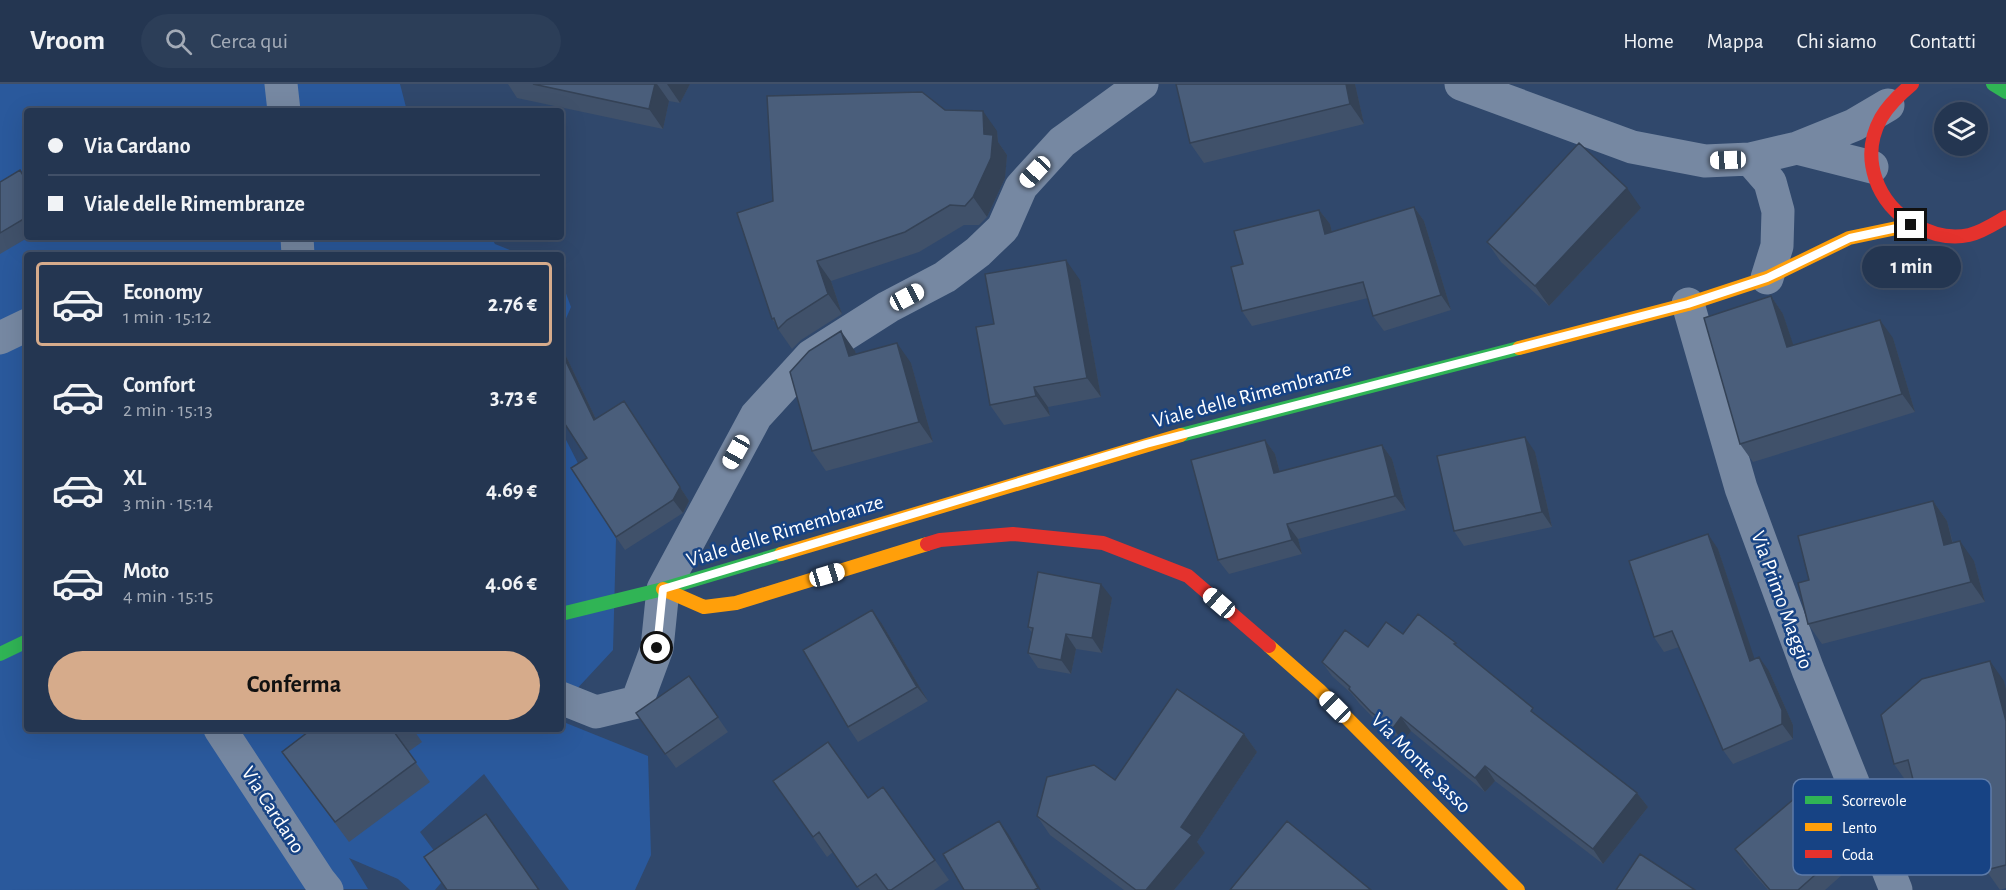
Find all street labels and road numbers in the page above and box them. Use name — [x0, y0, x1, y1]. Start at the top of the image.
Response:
street label: Viale delle Rimembranze — [1150, 358, 1354, 432]
street label: Viale delle Rimembranze — [684, 491, 886, 571]
street label: Via Primo Maggio — [1747, 528, 1817, 672]
street label: Via Monte Sasso — [1367, 709, 1475, 817]
street label: Via Cardano — [237, 763, 309, 857]

